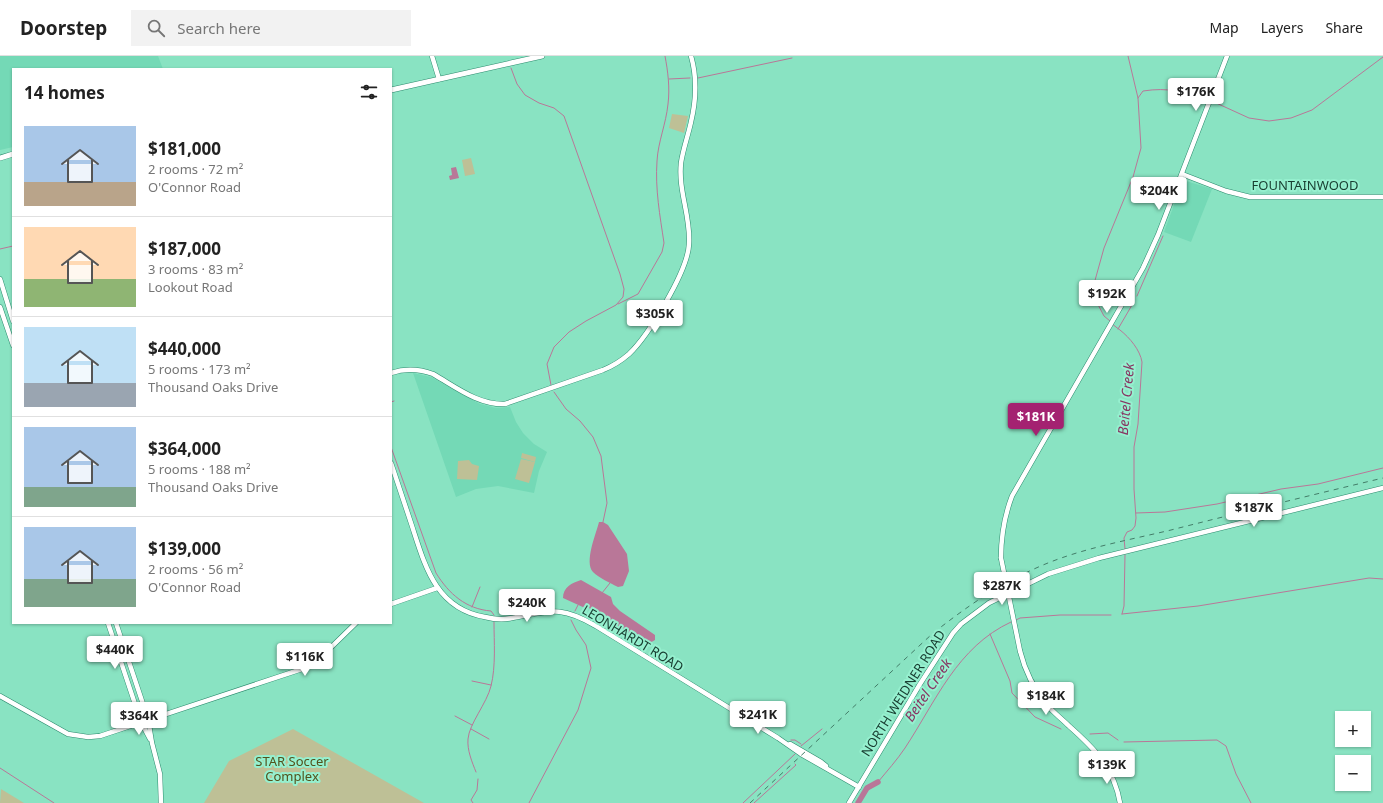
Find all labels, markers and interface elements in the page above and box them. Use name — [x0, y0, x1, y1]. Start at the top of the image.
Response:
search box — [131, 10, 411, 46]
text: Doorstep — [20, 15, 107, 41]
icon: search — [145, 17, 167, 39]
text: Search here — [177, 18, 261, 38]
text: Map — [1210, 18, 1239, 37]
text: Layers — [1261, 18, 1303, 37]
text: Share — [1325, 18, 1363, 37]
pin: $176K — [1168, 78, 1224, 112]
text: 14 homes — [24, 81, 105, 104]
icon: filters — [358, 81, 380, 103]
text: $176K — [1177, 82, 1215, 100]
text: $181,000 — [148, 137, 221, 160]
icon: home — [56, 142, 104, 190]
text: 2 rooms · 72 m² — [148, 160, 243, 178]
street label: FOUNTAINWOOD — [1252, 176, 1358, 194]
pin: $204K — [1131, 177, 1187, 211]
text: O'Connor Road — [148, 178, 241, 196]
text: $204K — [1140, 181, 1178, 199]
text: $187,000 — [148, 237, 221, 260]
icon: home — [56, 243, 104, 291]
text: 3 rooms · 83 m² — [148, 260, 243, 278]
text: Lookout Road — [148, 278, 233, 296]
pin: $192K — [1079, 280, 1135, 314]
text: $192K — [1088, 284, 1126, 302]
pin: $305K — [627, 300, 683, 334]
text: $305K — [636, 304, 674, 322]
text: $440,000 — [148, 337, 221, 360]
icon: home — [56, 343, 104, 391]
text: 5 rooms · 173 m² — [148, 360, 251, 378]
water label: Beitel Creek — [1113, 361, 1138, 436]
text: Thousand Oaks Drive — [148, 378, 278, 396]
pin: $181K — [1008, 403, 1064, 437]
text: $181K — [1017, 407, 1055, 425]
text: $364,000 — [148, 437, 221, 460]
icon: home — [56, 443, 104, 491]
text: 5 rooms · 188 m² — [148, 460, 251, 478]
text: Thousand Oaks Drive — [148, 478, 278, 496]
pin: $187K — [1226, 494, 1282, 528]
text: $187K — [1235, 498, 1273, 516]
text: $139,000 — [148, 537, 221, 560]
icon: home — [56, 543, 104, 591]
text: 2 rooms · 56 m² — [148, 560, 243, 578]
pin: $287K — [974, 572, 1030, 606]
text: $287K — [983, 576, 1021, 594]
text: O'Connor Road — [148, 578, 241, 596]
pin: $240K — [499, 589, 555, 623]
text: $240K — [508, 593, 546, 611]
street label: LEONHARDT ROAD — [579, 601, 687, 675]
street label: NORTH WEIDNER ROAD — [857, 626, 949, 760]
pin: $440K — [87, 636, 143, 670]
text: $440K — [96, 640, 134, 658]
pin: $116K — [277, 643, 333, 677]
text: $116K — [286, 647, 324, 665]
water label: Beitel Creek — [899, 654, 956, 725]
pin: $184K — [1018, 682, 1074, 716]
text: $184K — [1027, 686, 1065, 704]
pin: $241K — [730, 701, 786, 735]
pin: $364K — [111, 702, 167, 736]
text: $241K — [739, 705, 777, 723]
text: $364K — [120, 706, 158, 724]
map controls — [1335, 711, 1371, 791]
button: + — [1335, 711, 1371, 747]
pin: $139K — [1079, 751, 1135, 785]
park label: STAR Soccer Complex — [255, 752, 329, 785]
text: $139K — [1088, 755, 1126, 773]
button: − — [1335, 755, 1371, 791]

